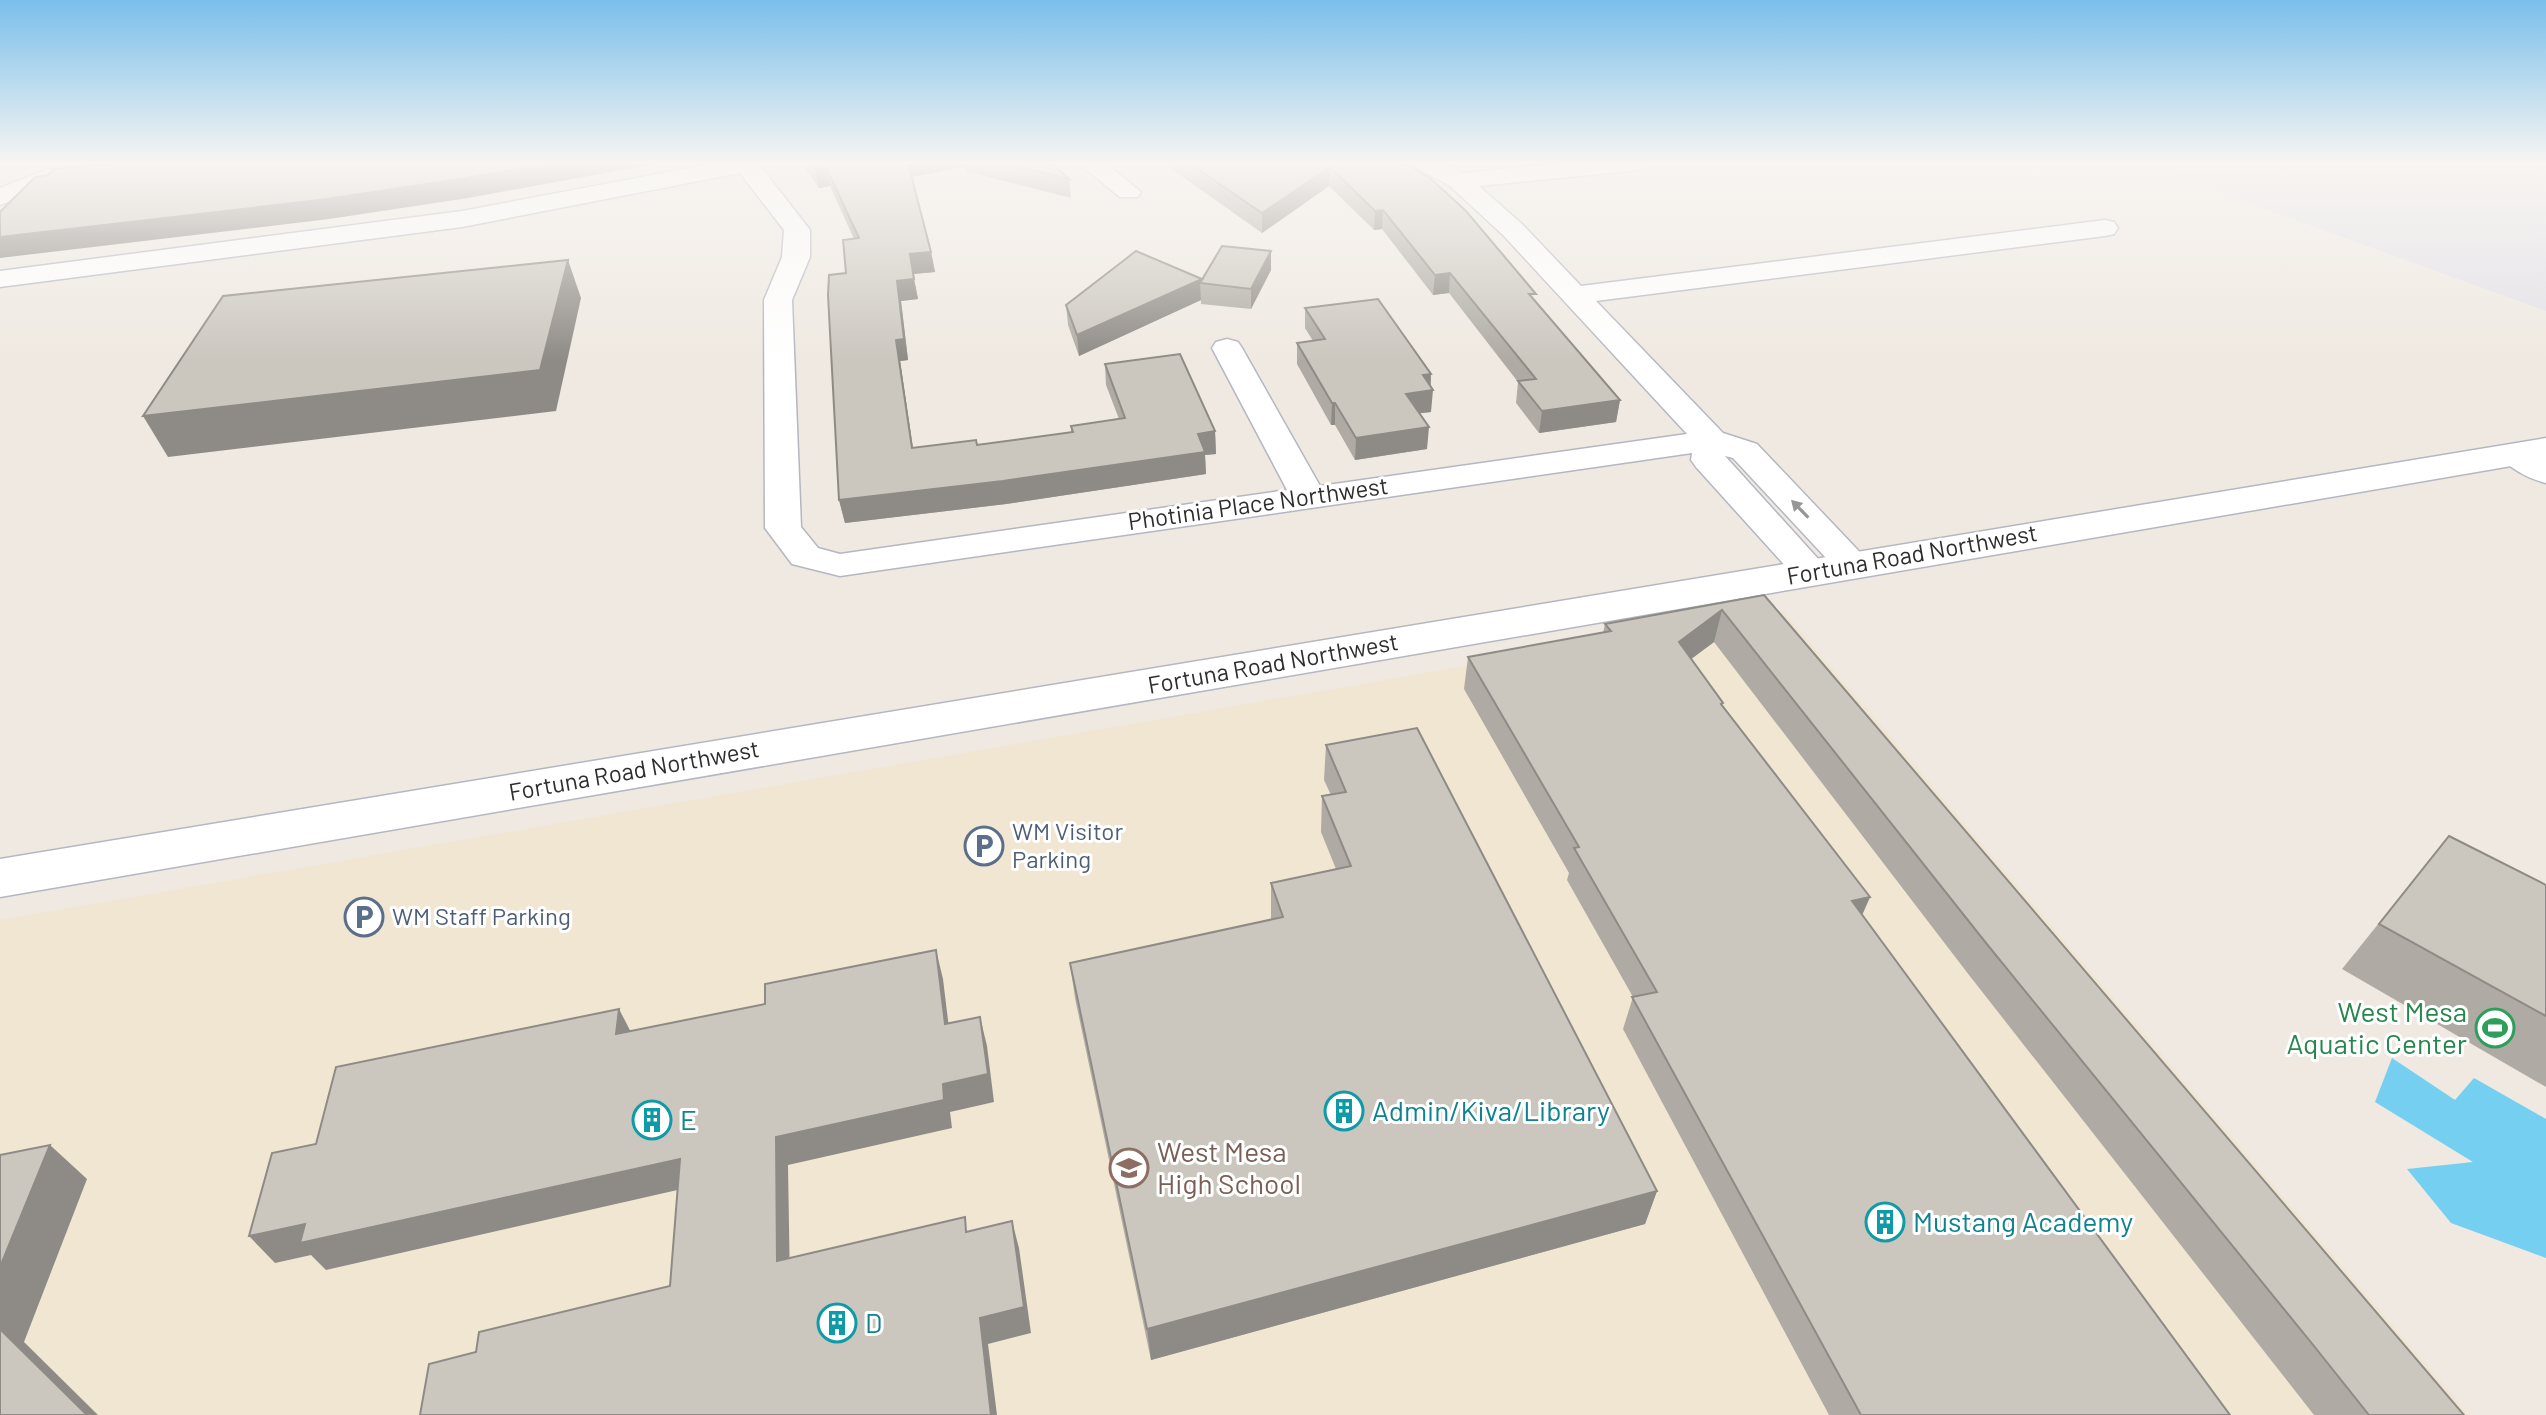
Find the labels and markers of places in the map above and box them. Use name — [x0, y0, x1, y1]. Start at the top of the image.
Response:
place label: WM Visitor Parking — [1012, 816, 1123, 873]
parking icon: WM Visitor Parking — [963, 825, 1005, 867]
parking icon: WM Staff Parking — [343, 896, 385, 938]
place label: WM Staff Parking — [392, 901, 571, 930]
place label: West Mesa Aquatic Center — [2287, 994, 2467, 1060]
sports icon: West Mesa Aquatic Center — [2474, 1007, 2516, 1049]
building icon: Admin/Kiva/Library — [1323, 1090, 1365, 1132]
place label: Admin/Kiva/Library — [1372, 1093, 1610, 1127]
building icon: E — [631, 1099, 673, 1141]
place label: E — [680, 1102, 697, 1136]
place label: West Mesa High School — [1157, 1134, 1301, 1200]
school or university icon: West Mesa High School — [1108, 1147, 1150, 1189]
building icon: Mustang Academy — [1864, 1201, 1906, 1243]
place label: Mustang Academy — [1913, 1204, 2133, 1238]
building icon: D — [816, 1302, 858, 1344]
place label: D — [865, 1305, 882, 1339]

